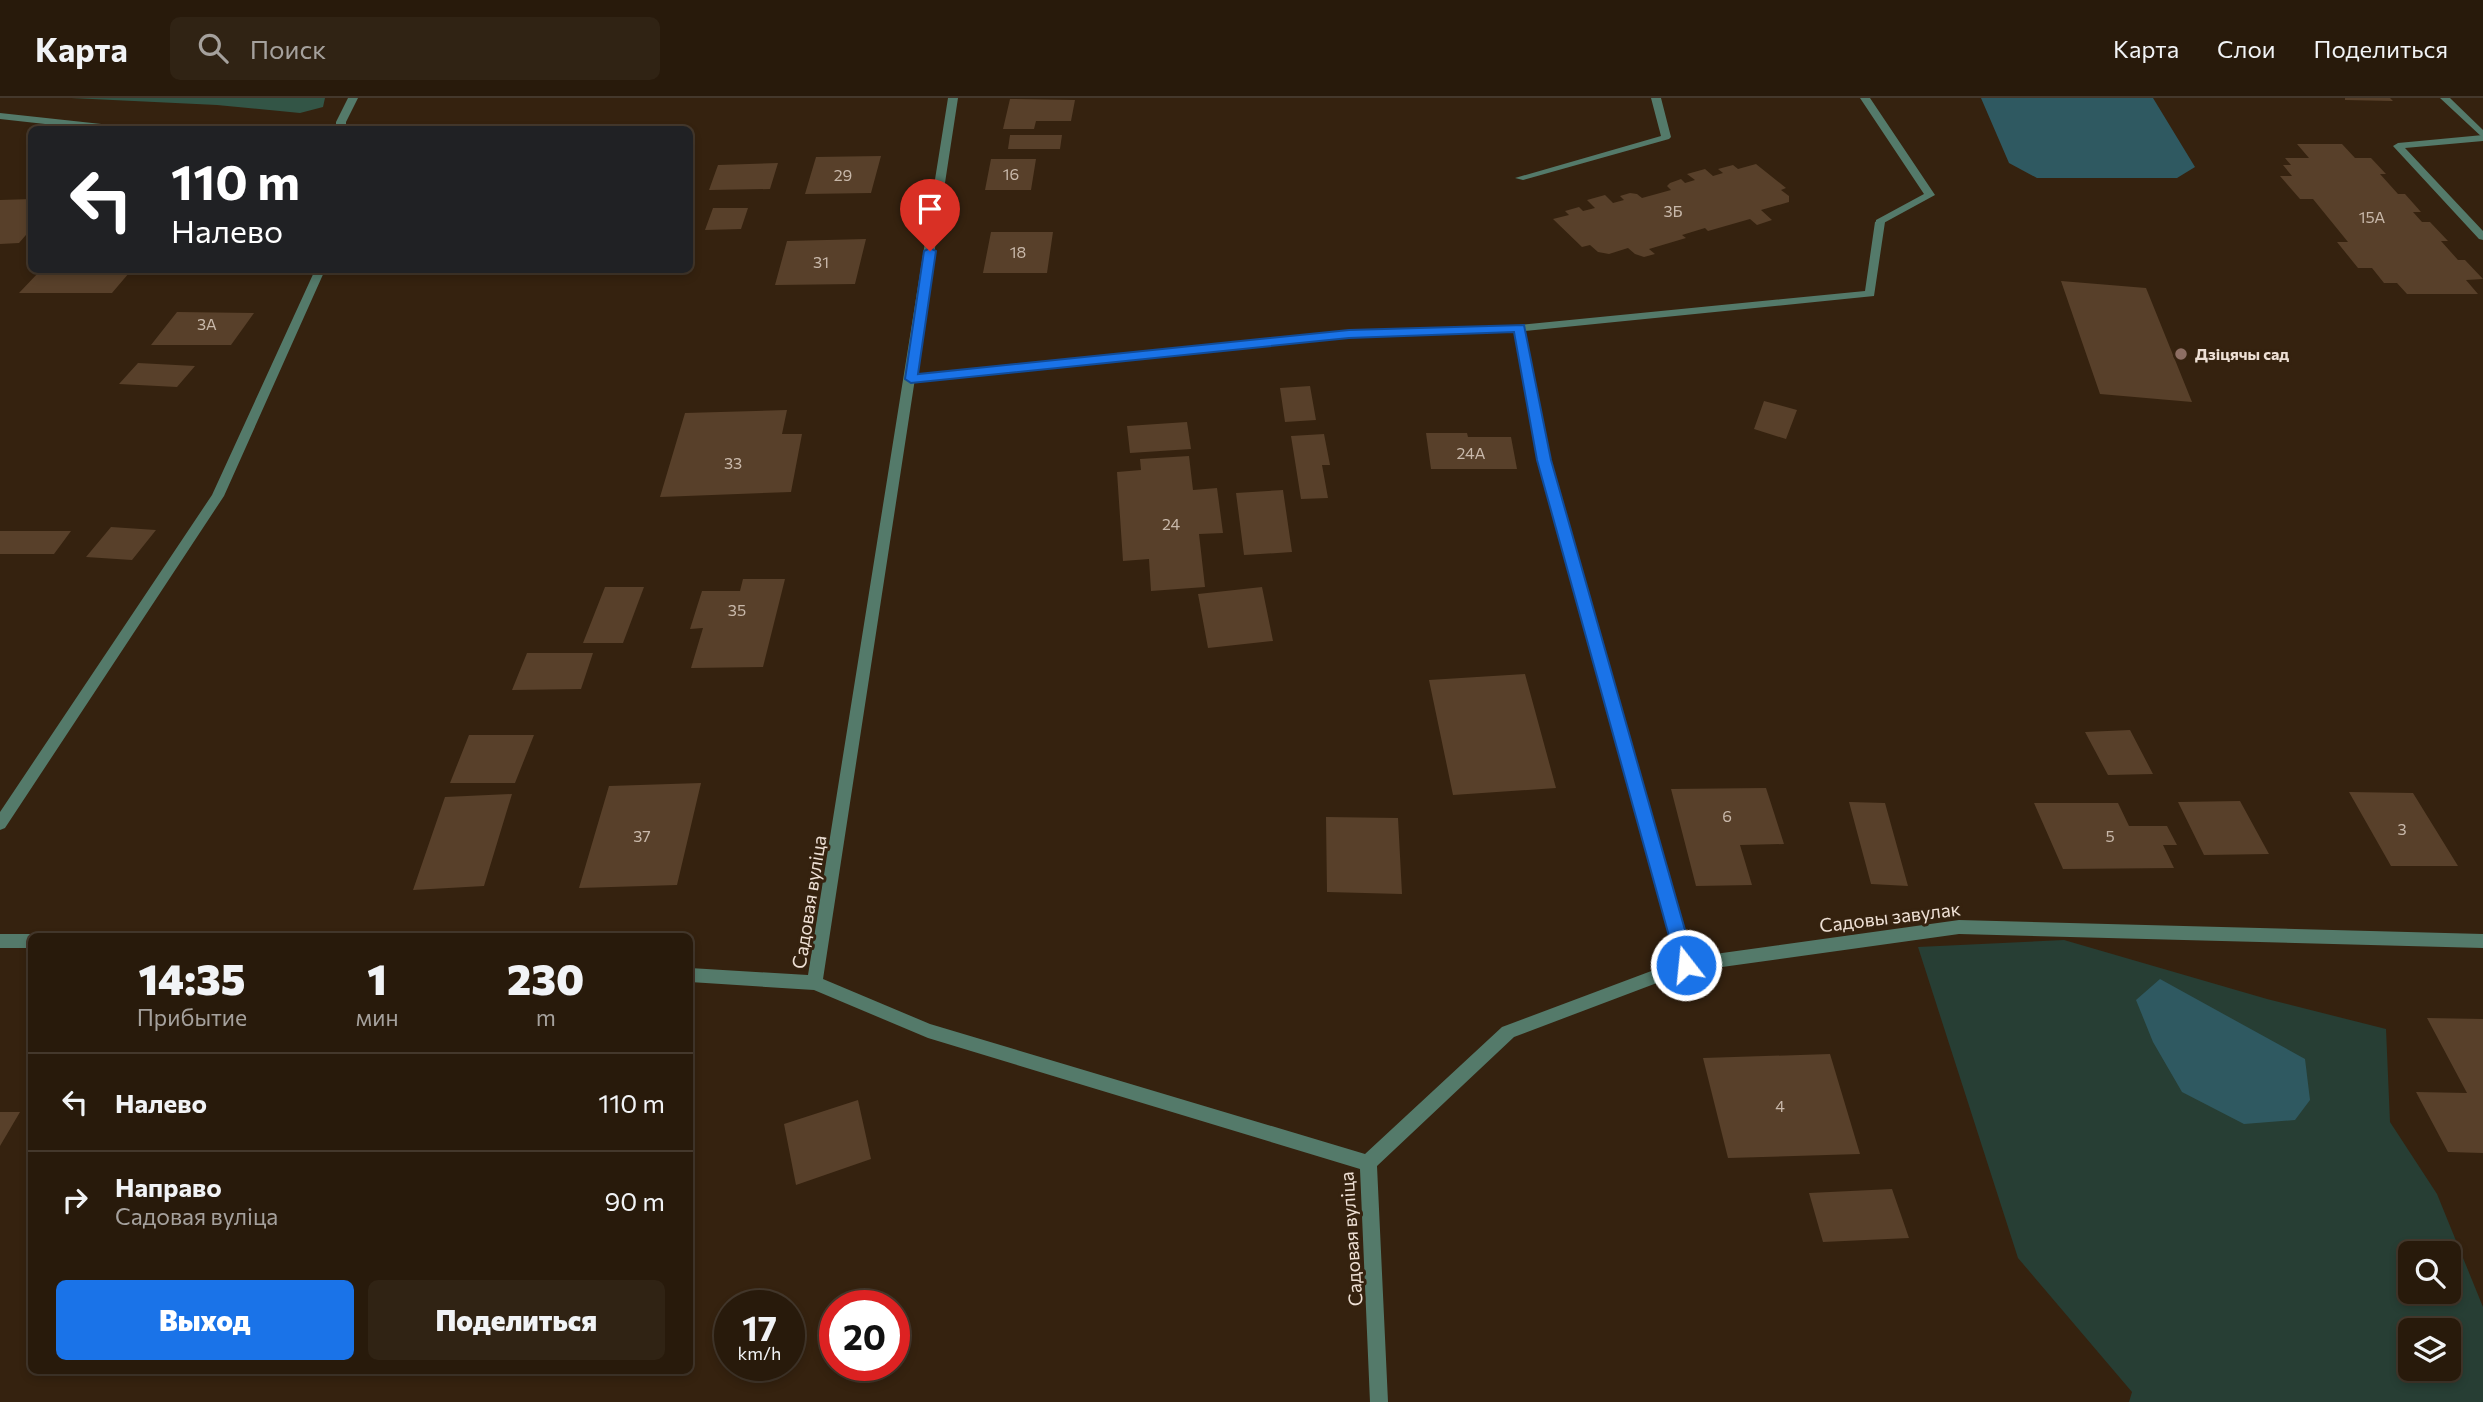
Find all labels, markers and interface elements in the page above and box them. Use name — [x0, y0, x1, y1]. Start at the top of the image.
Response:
search box — [170, 17, 660, 80]
text: Карта — [35, 28, 128, 69]
icon: search — [194, 29, 232, 67]
text: Поиск — [250, 33, 326, 64]
text: Карта — [2113, 34, 2179, 63]
text: Слои — [2217, 34, 2275, 63]
text: Поделиться — [2313, 34, 2448, 63]
text: 110 m — [171, 150, 300, 210]
icon: left — [56, 154, 147, 245]
house number: 16 — [1003, 164, 1019, 183]
house number: 29 — [834, 165, 852, 184]
pin — [900, 179, 960, 251]
icon: arrive — [911, 190, 949, 228]
house number: 3Б — [1663, 201, 1683, 220]
house number: 15А — [2359, 207, 2385, 226]
text: Налево — [171, 210, 283, 250]
house number: 18 — [1010, 242, 1026, 261]
house number: 31 — [813, 252, 829, 271]
house number: 3А — [197, 314, 217, 333]
place label: Дзіцячы сад — [2195, 344, 2289, 363]
marker: Дзіцячы сад — [2173, 346, 2189, 362]
house number: 24А — [1456, 443, 1486, 462]
house number: 33 — [724, 453, 742, 472]
house number: 24 — [1162, 514, 1180, 533]
house number: 35 — [728, 600, 746, 619]
house number: 6 — [1722, 806, 1732, 825]
house number: 3 — [2397, 819, 2407, 838]
house number: 37 — [633, 826, 651, 845]
house number: 5 — [2105, 826, 2115, 845]
street label: Садовая вуліца — [787, 834, 830, 970]
street label: Садовы завулак — [1818, 896, 1962, 937]
position arrow — [1649, 928, 1723, 1002]
text: 14:35 — [138, 952, 245, 1004]
text: 1 — [367, 952, 387, 1004]
text: 230 — [507, 952, 584, 1004]
text: Прибытие — [137, 1003, 247, 1031]
text: мин — [356, 1003, 398, 1031]
text: m — [536, 1003, 556, 1031]
icon: left — [56, 1083, 94, 1121]
text: Налево — [115, 1087, 207, 1118]
text: 110 m — [598, 1087, 665, 1118]
house number: 4 — [1775, 1096, 1785, 1115]
text: Направо — [115, 1171, 222, 1202]
street label: Садовая вуліца — [1334, 1171, 1367, 1307]
icon: right — [56, 1181, 94, 1219]
text: 90 m — [605, 1185, 665, 1216]
text: Садовая вуліца — [115, 1202, 278, 1230]
map controls — [2398, 1241, 2461, 1381]
button: search — [2398, 1241, 2461, 1304]
button: Выход — [56, 1280, 354, 1360]
button: Поделиться — [368, 1280, 665, 1360]
speed limit sign: 20 — [819, 1290, 910, 1381]
text: 17 — [742, 1305, 777, 1348]
button: layers — [2398, 1318, 2461, 1381]
text: km/h — [738, 1342, 781, 1364]

